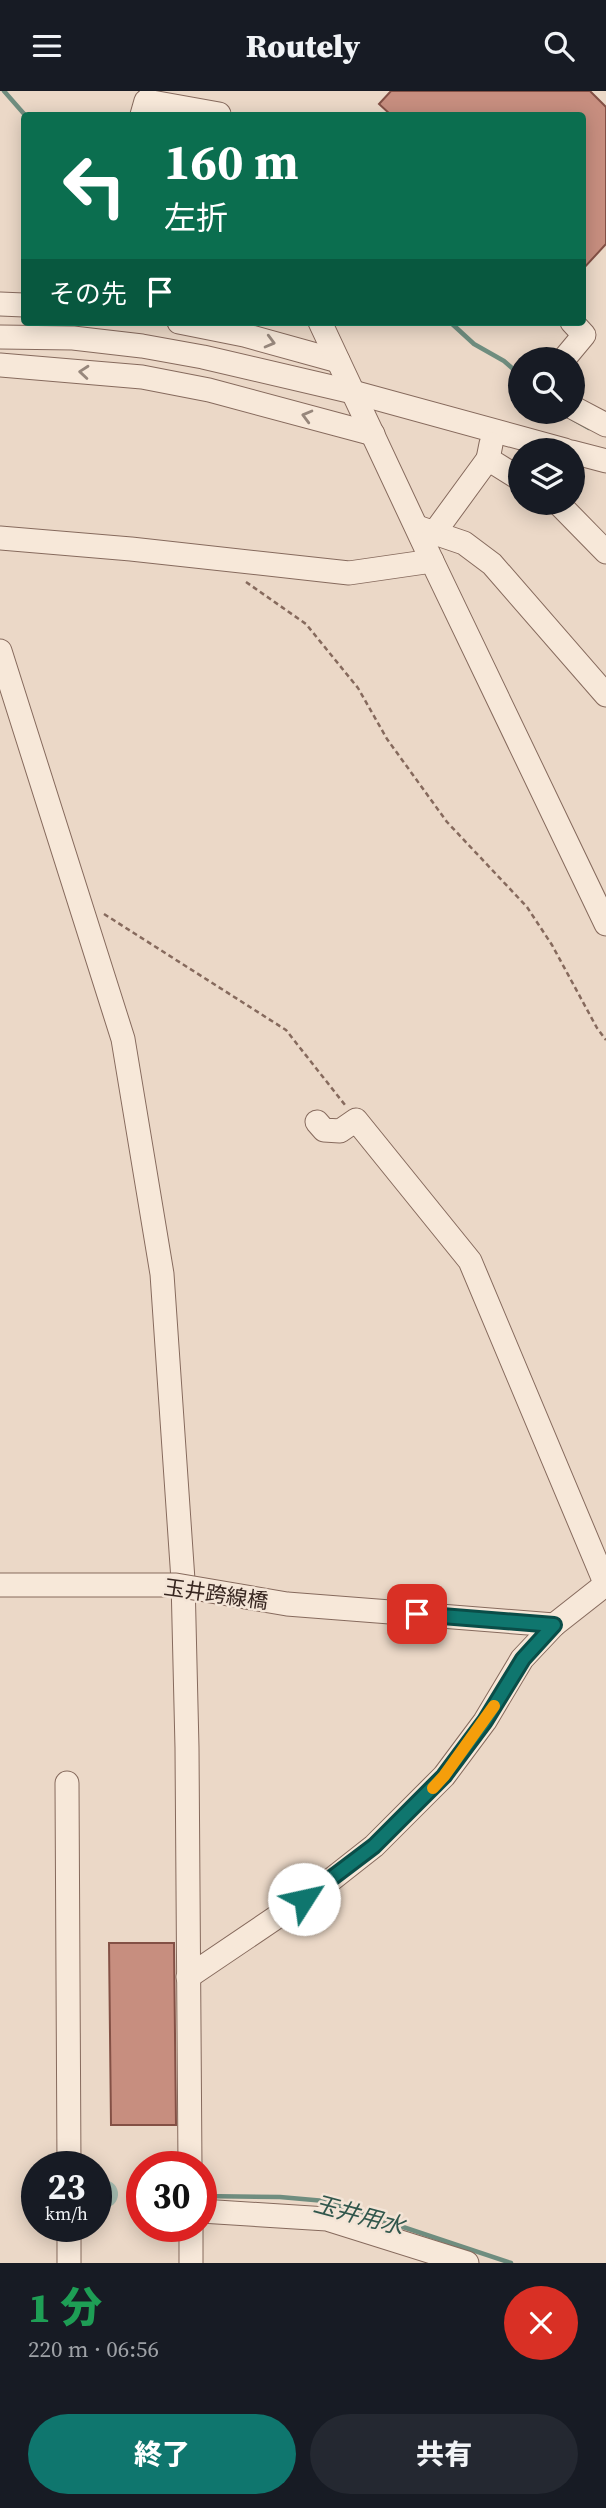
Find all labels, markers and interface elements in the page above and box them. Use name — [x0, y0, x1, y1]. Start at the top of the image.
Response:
text: Routely — [246, 24, 360, 68]
icon: menu — [28, 27, 66, 65]
icon: search — [540, 27, 578, 65]
text: 160 m — [164, 128, 299, 195]
icon: left — [49, 140, 140, 231]
text: 左折 — [164, 196, 228, 240]
icon: arrive — [141, 273, 179, 311]
text: その先 — [49, 276, 127, 312]
one-way arrow — [263, 334, 275, 349]
map controls — [508, 347, 585, 515]
button: search — [508, 347, 585, 424]
one-way arrow — [78, 365, 89, 380]
one-way arrow — [301, 410, 313, 425]
button: layers — [508, 438, 585, 515]
street label: 玉井跨線橋 — [162, 1572, 270, 1616]
pin — [387, 1584, 447, 1644]
icon: arrive — [398, 1595, 436, 1633]
position arrow — [267, 1862, 341, 1936]
speed limit sign: 30 — [126, 2151, 217, 2242]
text: 23 — [48, 2163, 85, 2211]
water label: 玉井用水 — [310, 2188, 410, 2243]
text: km/h — [45, 2201, 88, 2226]
text: 1 分 — [28, 2278, 102, 2336]
button: close — [504, 2286, 578, 2360]
text: 220 m · 06:56 — [28, 2333, 159, 2365]
button: 終了 — [28, 2414, 296, 2494]
button: 共有 — [310, 2414, 578, 2494]

